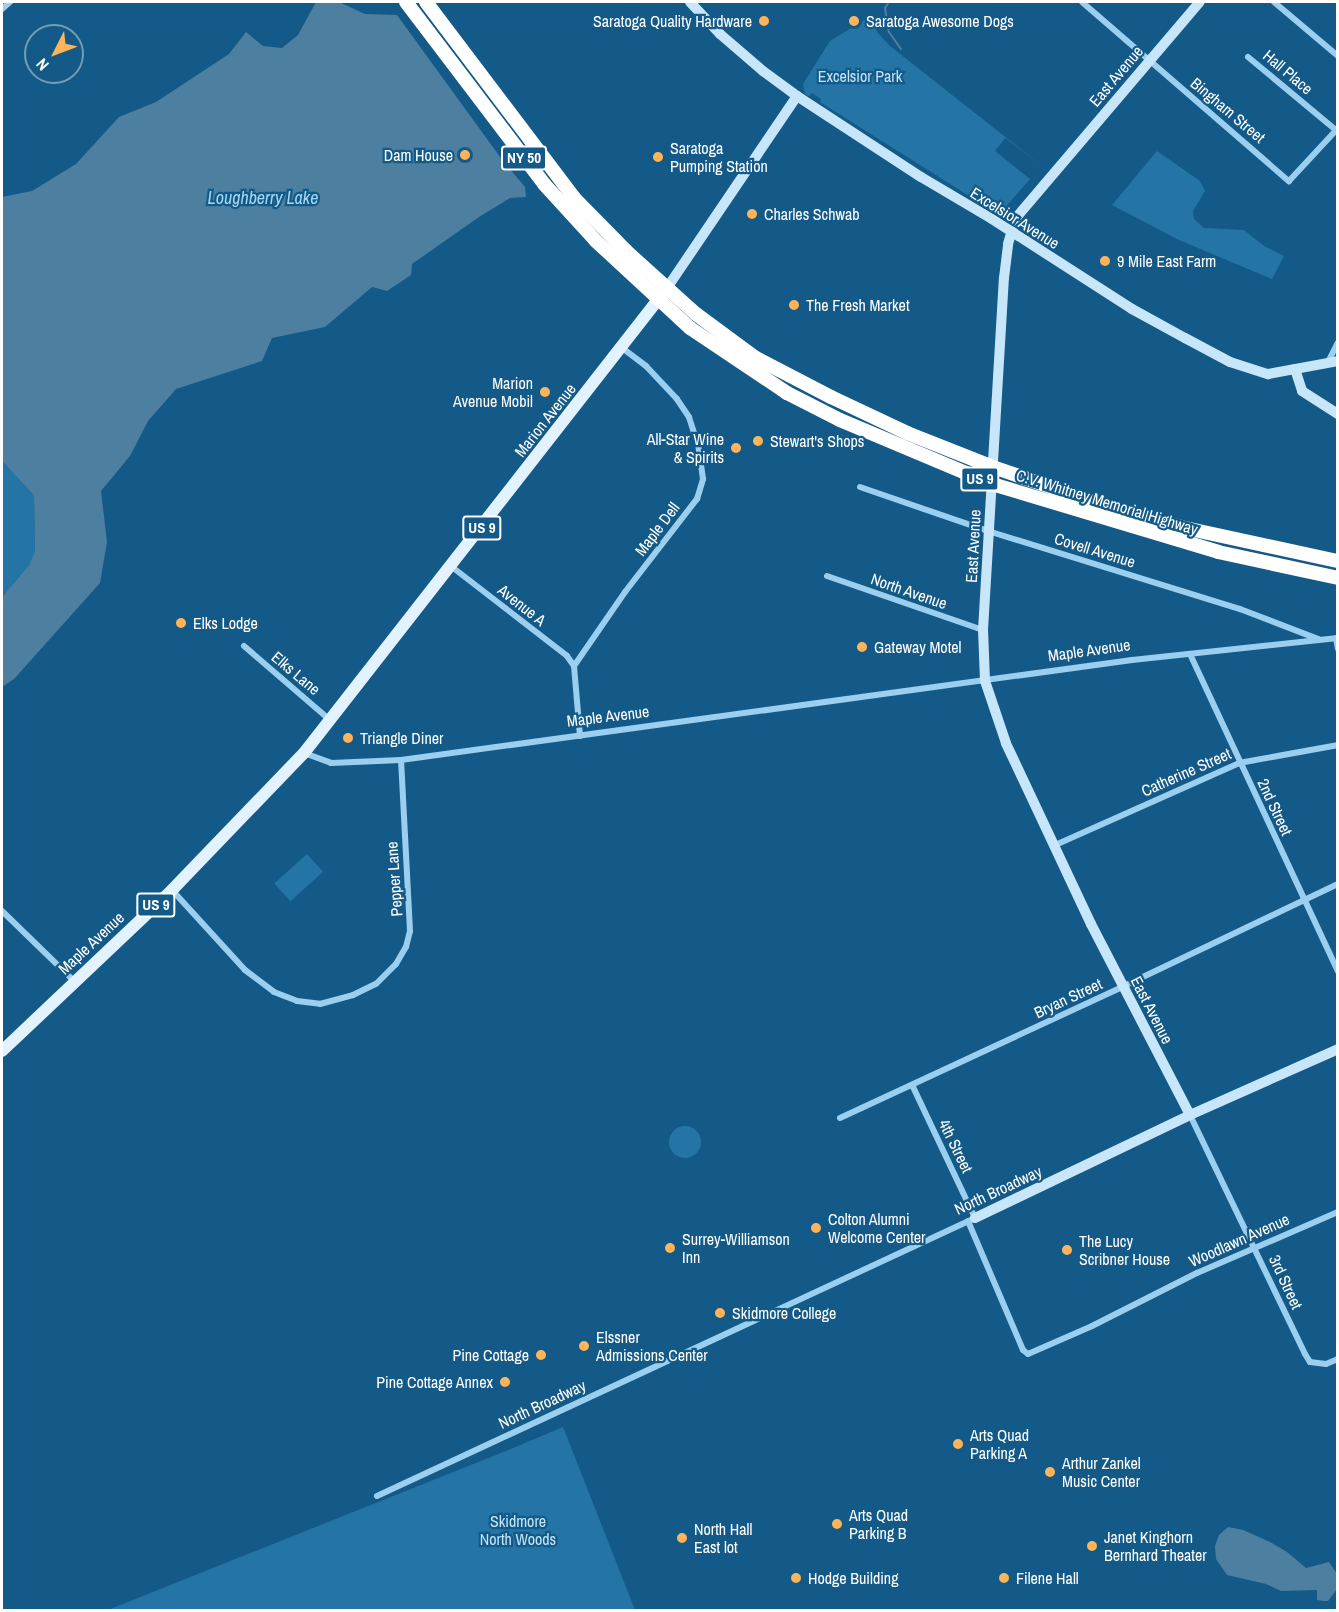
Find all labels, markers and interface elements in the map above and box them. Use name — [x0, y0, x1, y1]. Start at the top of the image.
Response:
place label: Saratoga Quality Hardware — [593, 11, 752, 31]
place label: Saratoga Awesome Dogs — [866, 11, 1015, 31]
marker: Saratoga Quality Hardware — [757, 14, 771, 28]
marker: Saratoga Awesome Dogs — [847, 14, 861, 28]
north arrow — [24, 24, 84, 84]
street label: East Avenue — [1085, 41, 1147, 111]
street label: Hall Place — [1259, 46, 1317, 98]
text: N — [31, 54, 53, 76]
park label: Excelsior Park — [818, 66, 902, 86]
street label: Bingham Street — [1187, 73, 1269, 147]
place label: Saratoga Pumping Station — [670, 138, 768, 176]
place label: Dam House — [384, 145, 453, 165]
road number: NY 50 — [500, 146, 548, 170]
marker: Dam House — [458, 148, 472, 162]
marker: Saratoga Pumping Station — [651, 150, 665, 164]
street label: Excelsior Avenue — [967, 183, 1063, 253]
water label: Loughberry Lake — [208, 187, 318, 209]
place label: Charles Schwab — [764, 204, 860, 224]
marker: Charles Schwab — [745, 207, 759, 221]
place label: 9 Mile East Farm — [1117, 251, 1216, 271]
marker: 9 Mile East Farm — [1098, 254, 1112, 268]
place label: The Fresh Market — [806, 295, 910, 315]
marker: The Fresh Market — [787, 298, 801, 312]
place label: Marion Avenue Mobil — [453, 373, 533, 411]
street label: Marion Avenue — [510, 379, 580, 461]
marker: Marion Avenue Mobil — [538, 385, 552, 399]
place label: All-Star Wine & Spirits — [647, 429, 724, 467]
place label: Stewart's Shops — [770, 431, 864, 451]
marker: Stewart's Shops — [751, 434, 765, 448]
marker: All-Star Wine & Spirits — [729, 441, 743, 455]
street label: C.V. Whitney Memorial Highway — [1014, 465, 1200, 539]
road number: US 9 — [959, 467, 1001, 491]
street label: Maple Dell — [631, 498, 683, 560]
street label: East Avenue — [961, 508, 985, 584]
road number: US 9 — [461, 516, 503, 540]
street label: Covell Avenue — [1052, 528, 1138, 572]
street label: North Avenue — [868, 569, 950, 613]
street label: Avenue A — [494, 580, 550, 630]
place label: Elks Lodge — [193, 613, 258, 633]
marker: Elks Lodge — [174, 616, 188, 630]
street label: Maple Avenue — [1046, 635, 1132, 665]
place label: Gateway Motel — [874, 637, 962, 657]
marker: Gateway Motel — [855, 640, 869, 654]
street label: Elks Lane — [268, 647, 324, 699]
street label: Maple Avenue — [565, 701, 651, 731]
place label: Triangle Diner — [360, 728, 443, 748]
marker: Triangle Diner — [341, 731, 355, 745]
street label: Catherine Street — [1138, 744, 1234, 800]
street label: 2nd Street — [1254, 776, 1296, 838]
street label: Pepper Lane — [382, 841, 406, 917]
road number: US 9 — [135, 893, 177, 917]
street label: Maple Avenue — [54, 907, 128, 979]
street label: East Avenue — [1127, 973, 1177, 1047]
street label: Bryan Street — [1031, 974, 1105, 1022]
street label: 4th Street — [935, 1116, 977, 1176]
street label: North Broadway — [951, 1161, 1045, 1219]
place label: Colton Alumni Welcome Center — [828, 1209, 925, 1247]
street label: Woodlawn Avenue — [1185, 1209, 1293, 1271]
marker: Colton Alumni Welcome Center — [809, 1221, 823, 1235]
place label: Surrey-Williamson Inn — [682, 1229, 790, 1267]
place label: The Lucy Scribner House — [1079, 1231, 1170, 1269]
marker: Surrey-Williamson Inn — [663, 1241, 677, 1255]
marker: The Lucy Scribner House — [1060, 1243, 1074, 1257]
street label: 3rd Street — [1265, 1252, 1307, 1312]
place label: Skidmore College — [732, 1303, 836, 1323]
marker: Skidmore College — [713, 1306, 727, 1320]
place label: Elssner Admissions Center — [596, 1327, 708, 1365]
marker: Elssner Admissions Center — [577, 1339, 591, 1353]
place label: Pine Cottage — [452, 1345, 529, 1365]
marker: Pine Cottage — [534, 1348, 548, 1362]
place label: Pine Cottage Annex — [376, 1372, 493, 1392]
street label: North Broadway — [495, 1375, 589, 1433]
marker: Pine Cottage Annex — [498, 1375, 512, 1389]
place label: Arts Quad Parking A — [970, 1425, 1029, 1463]
marker: Arts Quad Parking A — [951, 1437, 965, 1451]
place label: Arthur Zankel Music Center — [1062, 1453, 1141, 1491]
marker: Arthur Zankel Music Center — [1043, 1465, 1057, 1479]
place label: Arts Quad Parking B — [849, 1505, 908, 1543]
park label: Skidmore North Woods — [480, 1511, 556, 1549]
marker: Arts Quad Parking B — [830, 1517, 844, 1531]
place label: North Hall East lot — [694, 1519, 752, 1557]
place label: Janet Kinghorn Bernhard Theater — [1104, 1527, 1207, 1565]
marker: North Hall East lot — [675, 1531, 689, 1545]
marker: Janet Kinghorn Bernhard Theater — [1085, 1539, 1099, 1553]
place label: Hodge Building — [808, 1568, 898, 1588]
place label: Filene Hall — [1016, 1568, 1079, 1588]
marker: Hodge Building — [789, 1571, 803, 1585]
marker: Filene Hall — [997, 1571, 1011, 1585]

